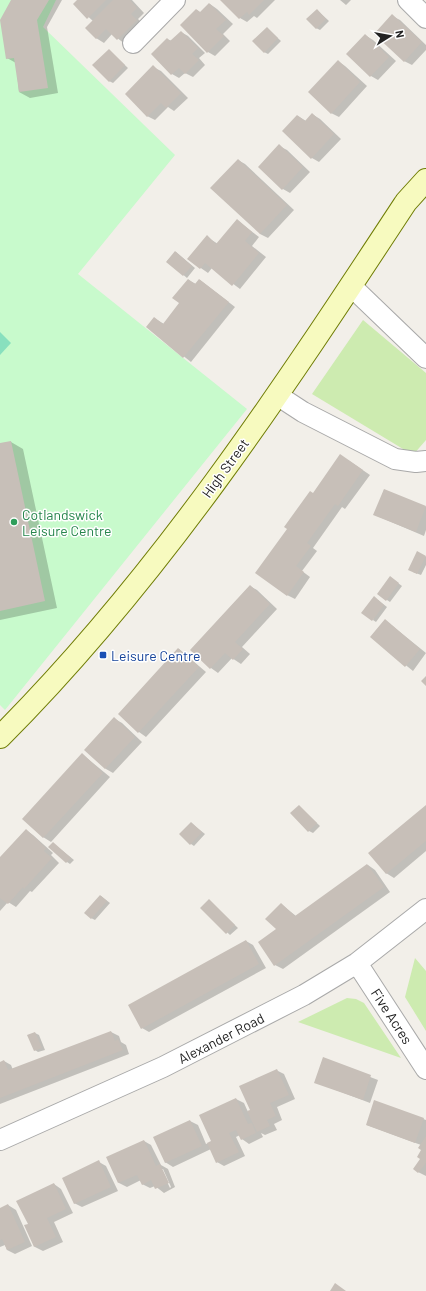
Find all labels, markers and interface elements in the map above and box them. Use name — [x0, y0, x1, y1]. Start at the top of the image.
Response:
north arrow — [370, 16, 410, 56]
text: N — [393, 29, 407, 39]
street label: High Street — [198, 435, 252, 501]
place label: Cotlandswick Leisure Centre — [22, 506, 112, 539]
marker: Cotlandswick Leisure Centre — [9, 517, 19, 527]
place label: Leisure Centre — [111, 647, 201, 664]
marker: Leisure Centre — [98, 650, 108, 660]
street label: Five Acres — [368, 985, 416, 1047]
street label: Alexander Road — [175, 1009, 267, 1067]

